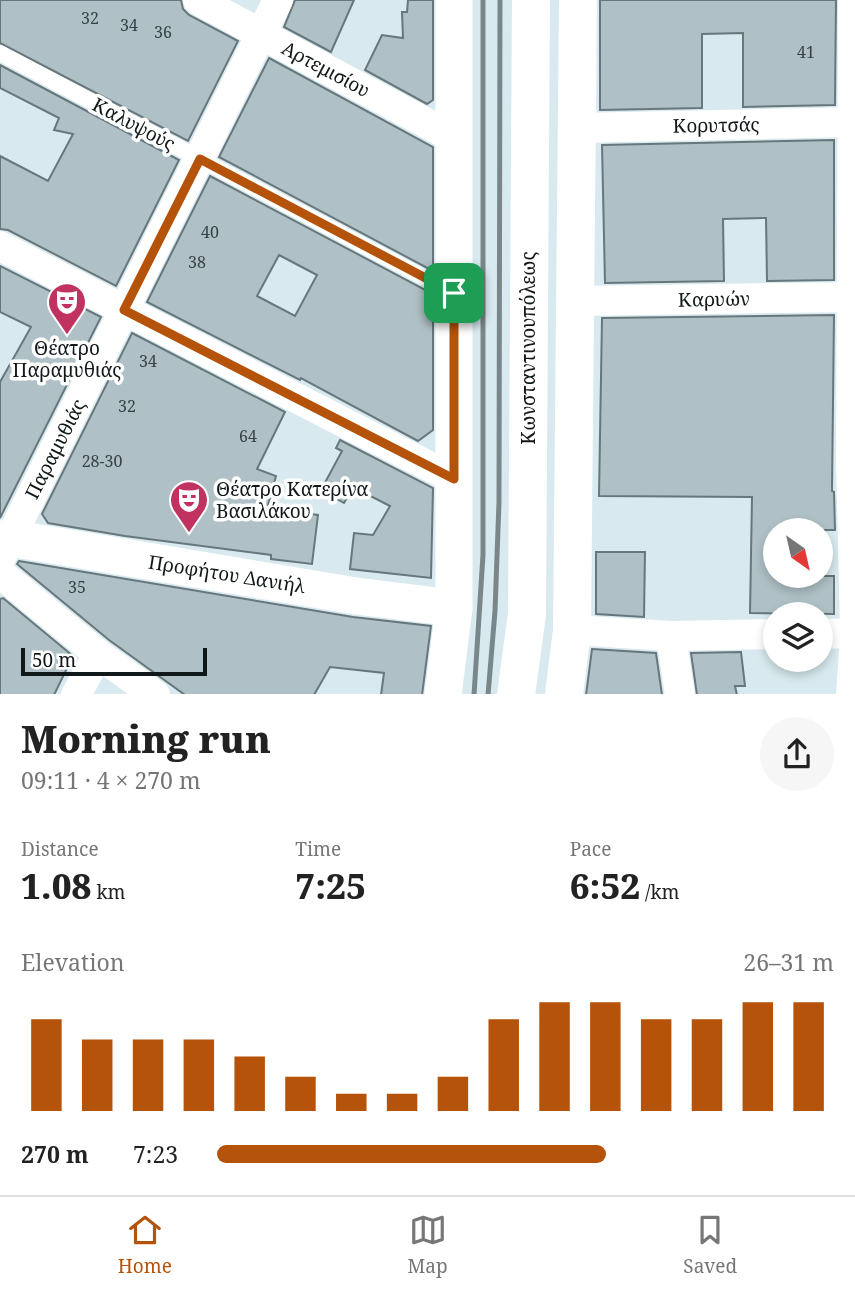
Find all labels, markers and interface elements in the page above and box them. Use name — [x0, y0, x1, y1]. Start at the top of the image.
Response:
house number: 32 — [81, 7, 99, 29]
house number: 34 — [120, 14, 138, 36]
house number: 36 — [154, 21, 172, 43]
street label: Αρτεμισίου — [277, 35, 375, 103]
house number: 41 — [797, 41, 815, 63]
street label: Καλυψούς — [88, 91, 180, 157]
street label: Κορυτσάς — [672, 111, 760, 139]
house number: 40 — [201, 221, 219, 243]
house number: 38 — [188, 251, 206, 273]
street label: Κωνσταντινουπόλεως — [515, 251, 541, 445]
pin — [424, 263, 484, 323]
icon: arrive — [435, 274, 473, 312]
theatre icon: Θέατρο Παραμυθιάς — [46, 281, 88, 336]
street label: Καρυών — [678, 285, 750, 313]
place label: Θέατρο Παραμυθιάς — [13, 335, 121, 383]
house number: 34 — [139, 350, 157, 372]
street label: Παραμυθιάς — [19, 395, 91, 503]
house number: 32 — [118, 395, 136, 417]
house number: 64 — [239, 425, 257, 447]
house number: 28-30 — [82, 450, 122, 472]
place label: Θέατρο Κατερίνα Βασιλάκου — [216, 476, 369, 524]
theatre icon: Θέατρο Κατερίνα Βασιλάκου — [168, 479, 210, 534]
north arrow — [763, 518, 833, 588]
map controls — [763, 518, 833, 672]
street label: Προφήτου Δανιήλ — [147, 549, 308, 599]
house number: 35 — [68, 576, 86, 598]
button: layers — [763, 602, 833, 672]
scale bar — [21, 646, 206, 677]
text: 50 m — [32, 647, 76, 673]
text: Morning run — [21, 712, 271, 764]
button: share — [760, 717, 834, 791]
text: 09:11 · 4 × 270 m — [21, 764, 201, 796]
text: Distance — [21, 836, 99, 862]
text: Time — [295, 836, 341, 862]
text: Pace — [570, 836, 611, 862]
text: 1.08 — [21, 862, 91, 909]
text: 7:25 — [295, 862, 366, 909]
text: 6:52 — [570, 862, 640, 909]
text: km — [91, 879, 125, 905]
text: /km — [640, 879, 680, 905]
text: Elevation — [21, 946, 125, 978]
text: 26–31 m — [743, 946, 834, 978]
text: 270 m — [21, 1138, 89, 1170]
text: 7:23 — [133, 1138, 178, 1170]
tab: Home — [118, 1211, 172, 1279]
tab: Map — [408, 1211, 448, 1279]
tab: Saved — [683, 1211, 737, 1279]

